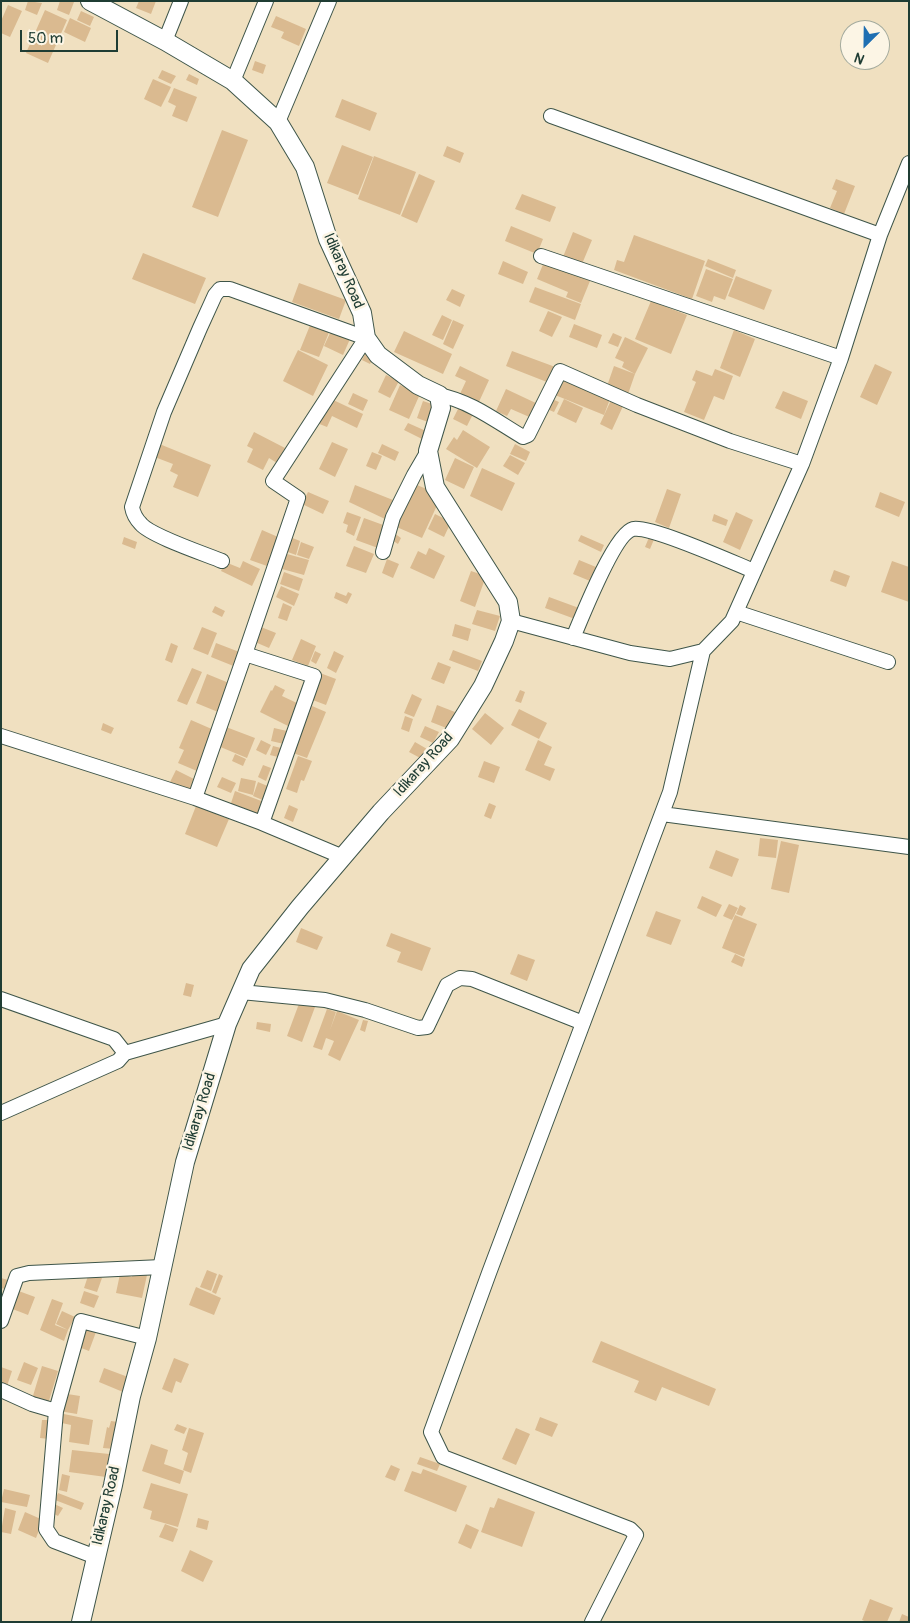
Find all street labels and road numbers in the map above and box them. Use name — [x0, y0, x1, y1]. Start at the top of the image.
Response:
street label: Idikaray Road — [319, 230, 367, 312]
street label: Idikaray Road — [390, 729, 458, 801]
street label: Idikaray Road — [180, 1071, 220, 1153]
street label: Idikaray Road — [89, 1465, 125, 1547]

